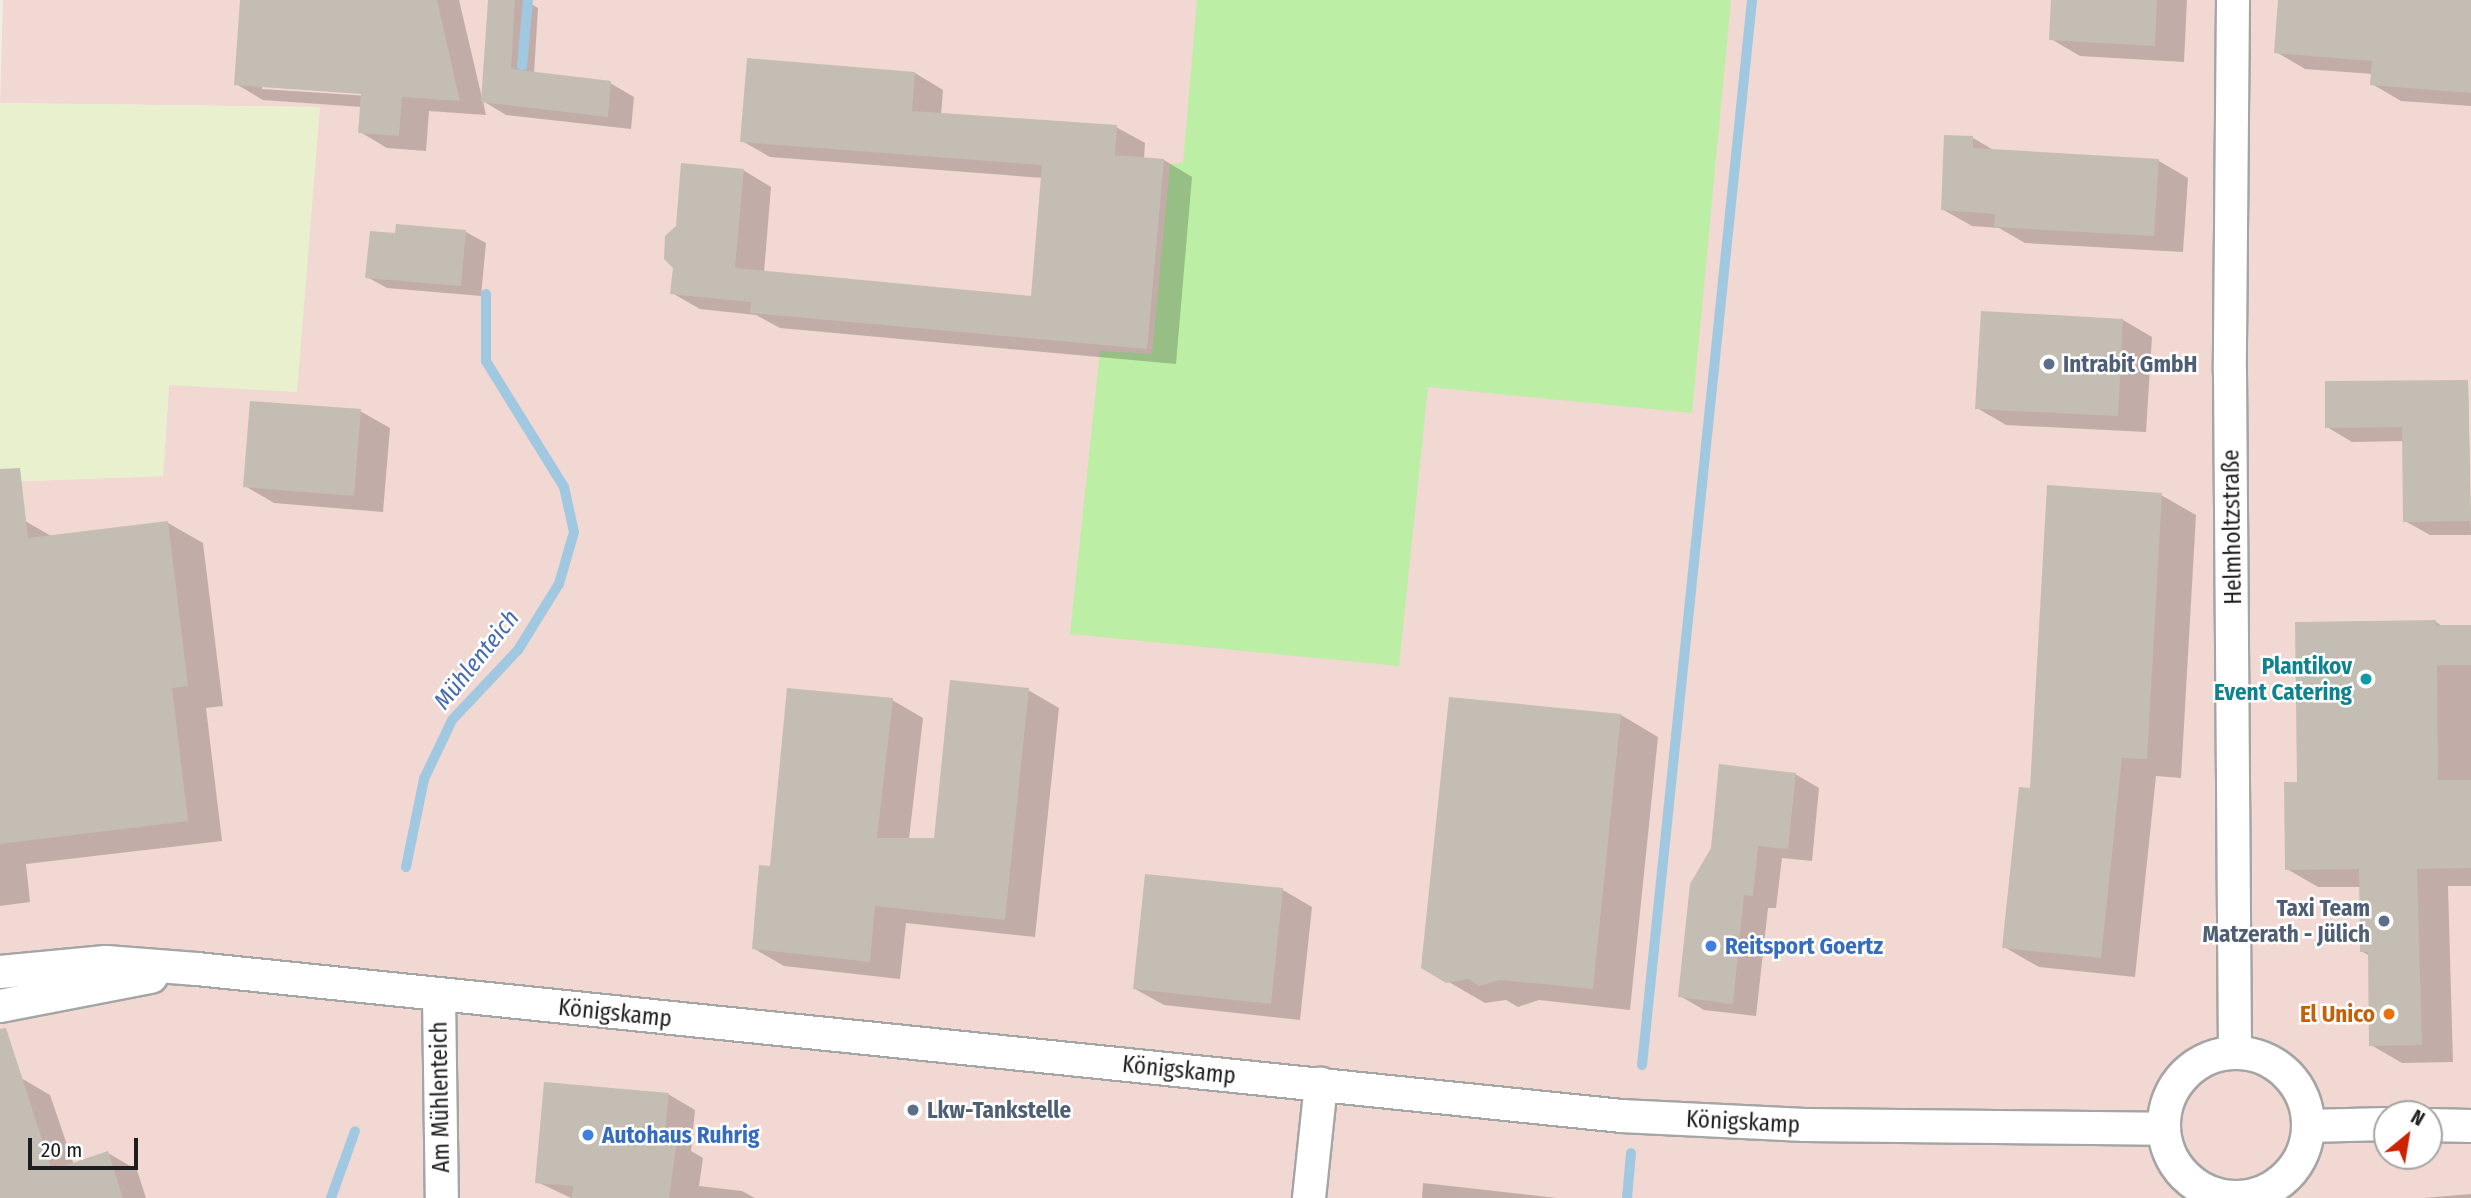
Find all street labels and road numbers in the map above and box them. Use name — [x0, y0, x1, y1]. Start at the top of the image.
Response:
street label: Helmholtzstraße — [2217, 449, 2247, 605]
street label: Königskamp — [557, 993, 673, 1033]
street label: Am Mühlenteich — [425, 1021, 455, 1173]
street label: Königskamp — [1121, 1050, 1237, 1090]
street label: Königskamp — [1685, 1105, 1801, 1139]

